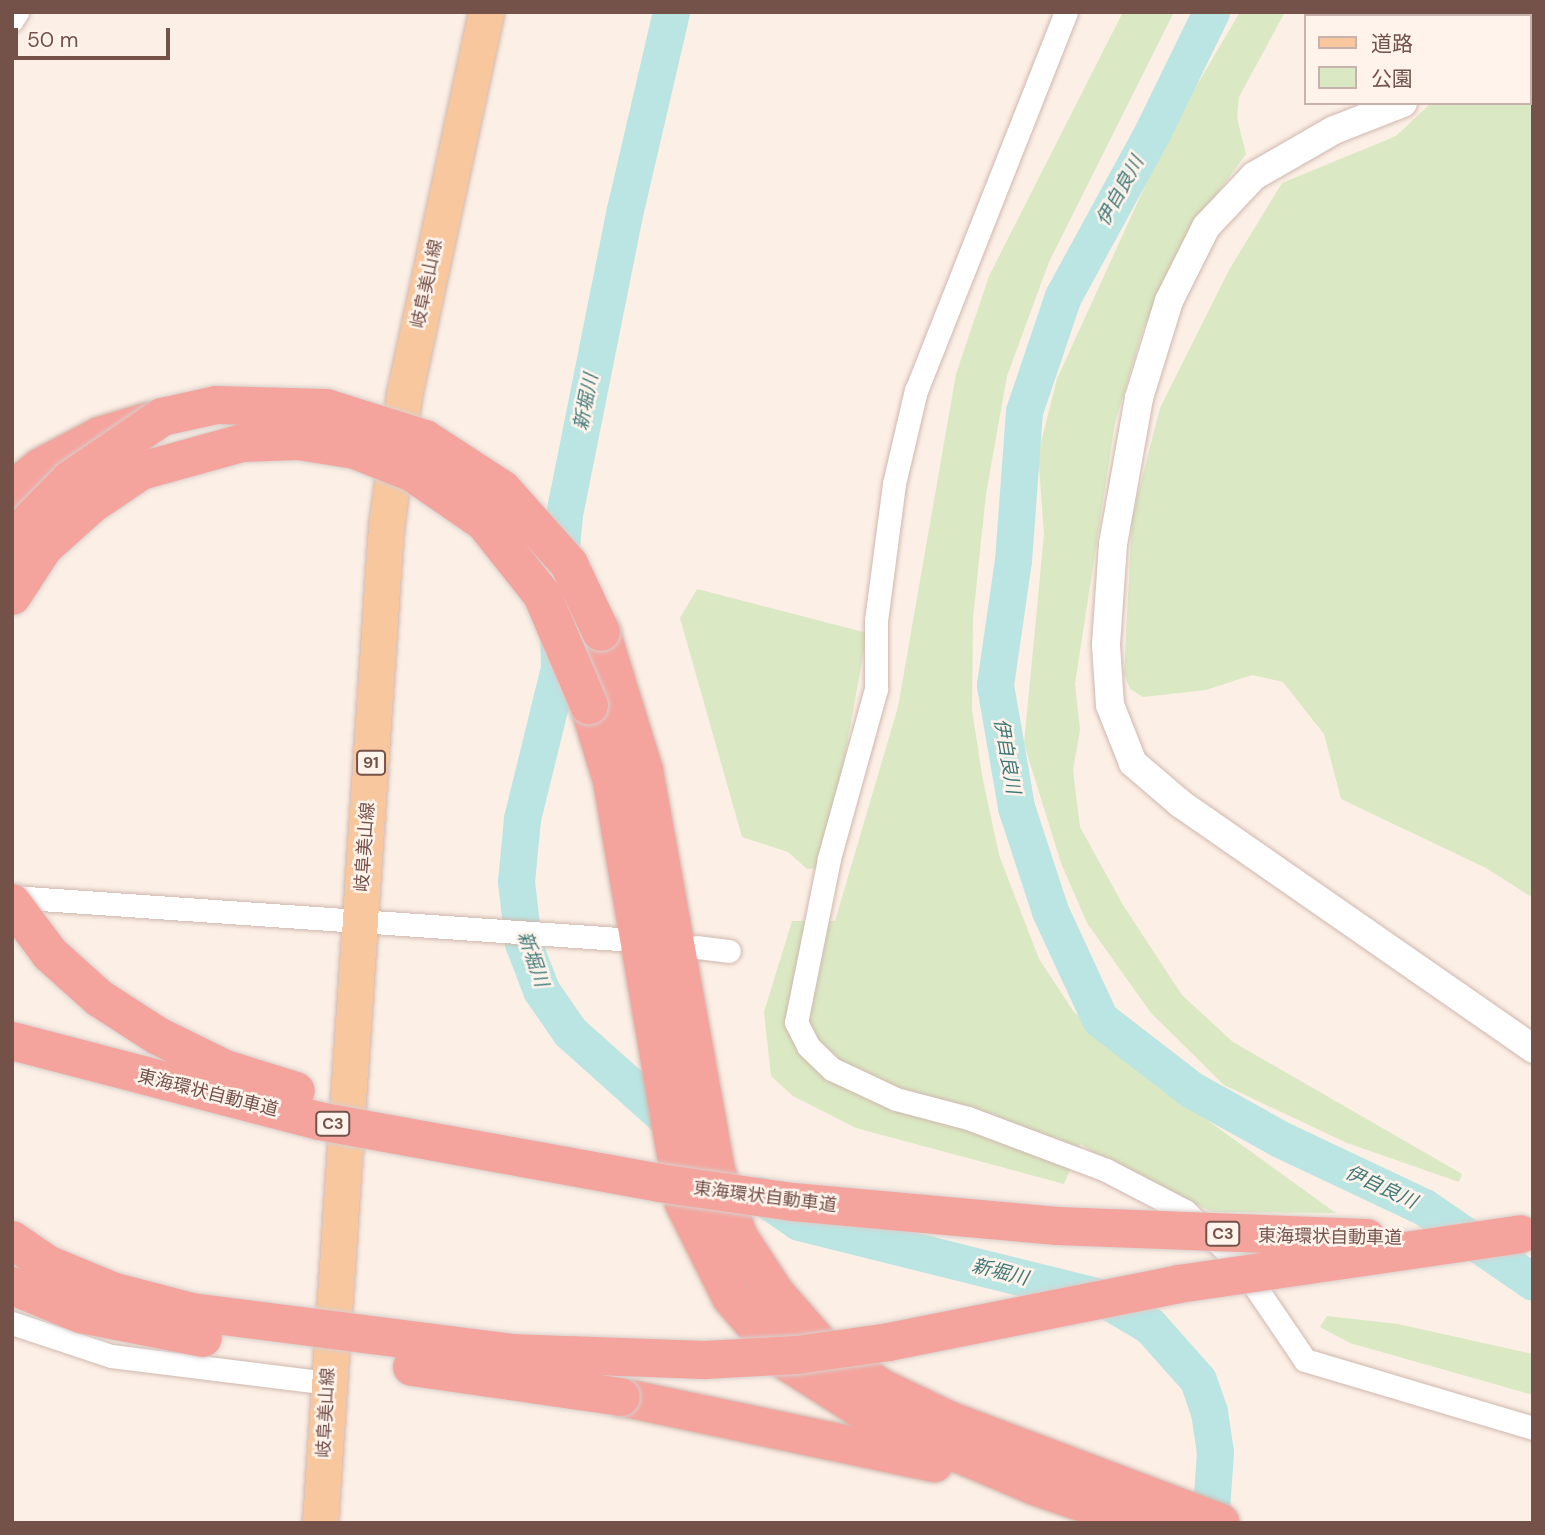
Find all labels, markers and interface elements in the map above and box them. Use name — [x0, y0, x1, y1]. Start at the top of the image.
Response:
scale bar — [18, 14, 173, 58]
legend — [1304, 14, 1531, 105]
text: 50 m — [27, 26, 78, 54]
text: 道路 — [1371, 30, 1413, 58]
text: 公園 — [1371, 65, 1413, 93]
water label: 伊自良川 — [1092, 152, 1148, 230]
street label: 岐阜美山線 — [407, 238, 447, 330]
water label: 新堀川 — [569, 372, 603, 432]
water label: 伊自良川 — [989, 717, 1025, 795]
road number: 91 — [355, 750, 387, 776]
street label: 岐阜美山線 — [351, 801, 379, 893]
water label: 新堀川 — [513, 928, 553, 990]
street label: 東海環状自動車道 — [136, 1065, 280, 1121]
road number: C3 — [314, 1112, 352, 1136]
water label: 伊自良川 — [1342, 1161, 1420, 1213]
street label: 東海環状自動車道 — [692, 1178, 838, 1216]
road number: C3 — [1204, 1222, 1242, 1246]
street label: 東海環状自動車道 — [1258, 1225, 1402, 1249]
water label: 新堀川 — [970, 1254, 1030, 1290]
street label: 岐阜美山線 — [313, 1367, 339, 1459]

